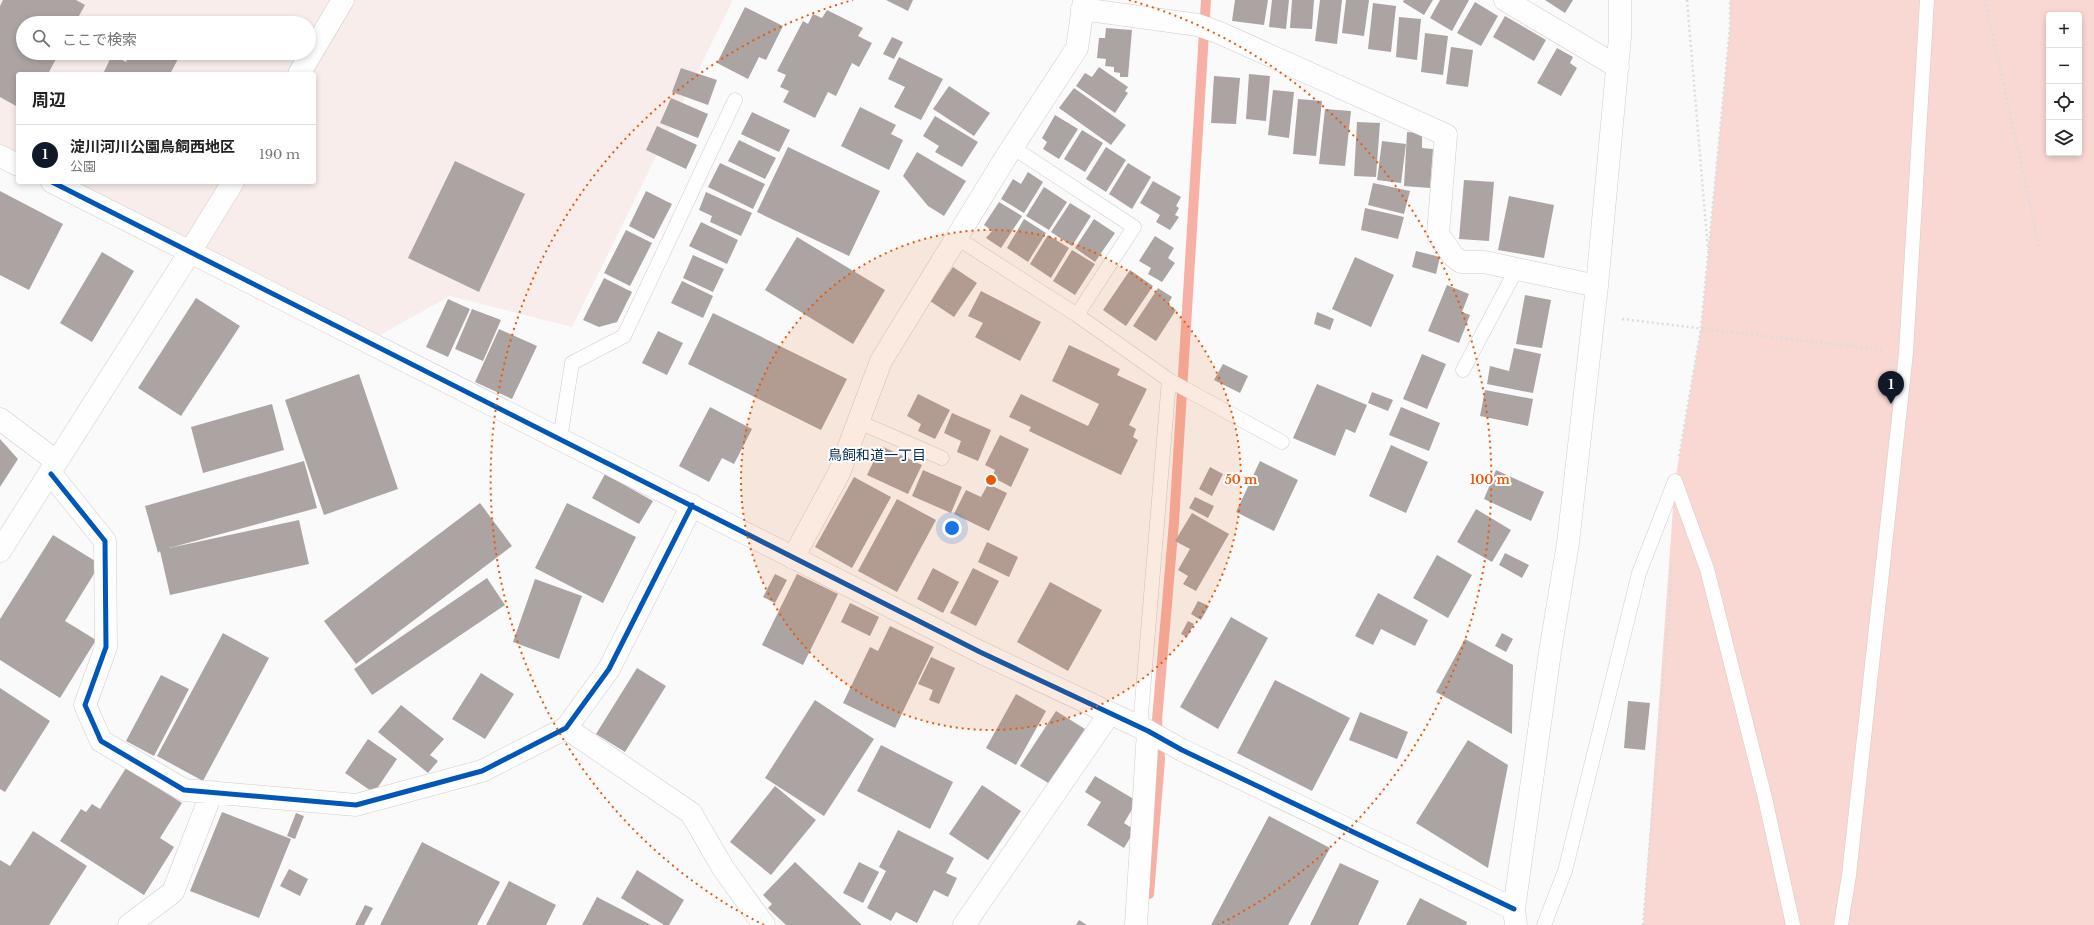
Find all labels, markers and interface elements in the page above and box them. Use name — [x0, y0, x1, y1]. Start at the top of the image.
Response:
map controls — [2046, 12, 2082, 156]
button: + — [2046, 12, 2082, 48]
search box — [16, 16, 316, 60]
icon: search — [30, 27, 52, 49]
text: ここで検索 — [62, 30, 137, 49]
button: − — [2046, 48, 2082, 84]
button: locate — [2046, 84, 2082, 120]
text: 周辺 — [32, 90, 66, 111]
button: layers — [2046, 120, 2082, 156]
text: 淀川河川公園鳥飼西地区 — [70, 137, 235, 156]
text: 1 — [42, 146, 48, 163]
text: 190 m — [259, 146, 300, 163]
text: 公園 — [70, 158, 96, 175]
pin: 1 — [1878, 371, 1904, 404]
district label: 鳥飼和道一丁目 — [828, 446, 926, 464]
text: 50 m — [1225, 472, 1258, 487]
text: 100 m — [1470, 472, 1511, 487]
centre of rings — [984, 473, 998, 487]
your location — [942, 518, 962, 538]

